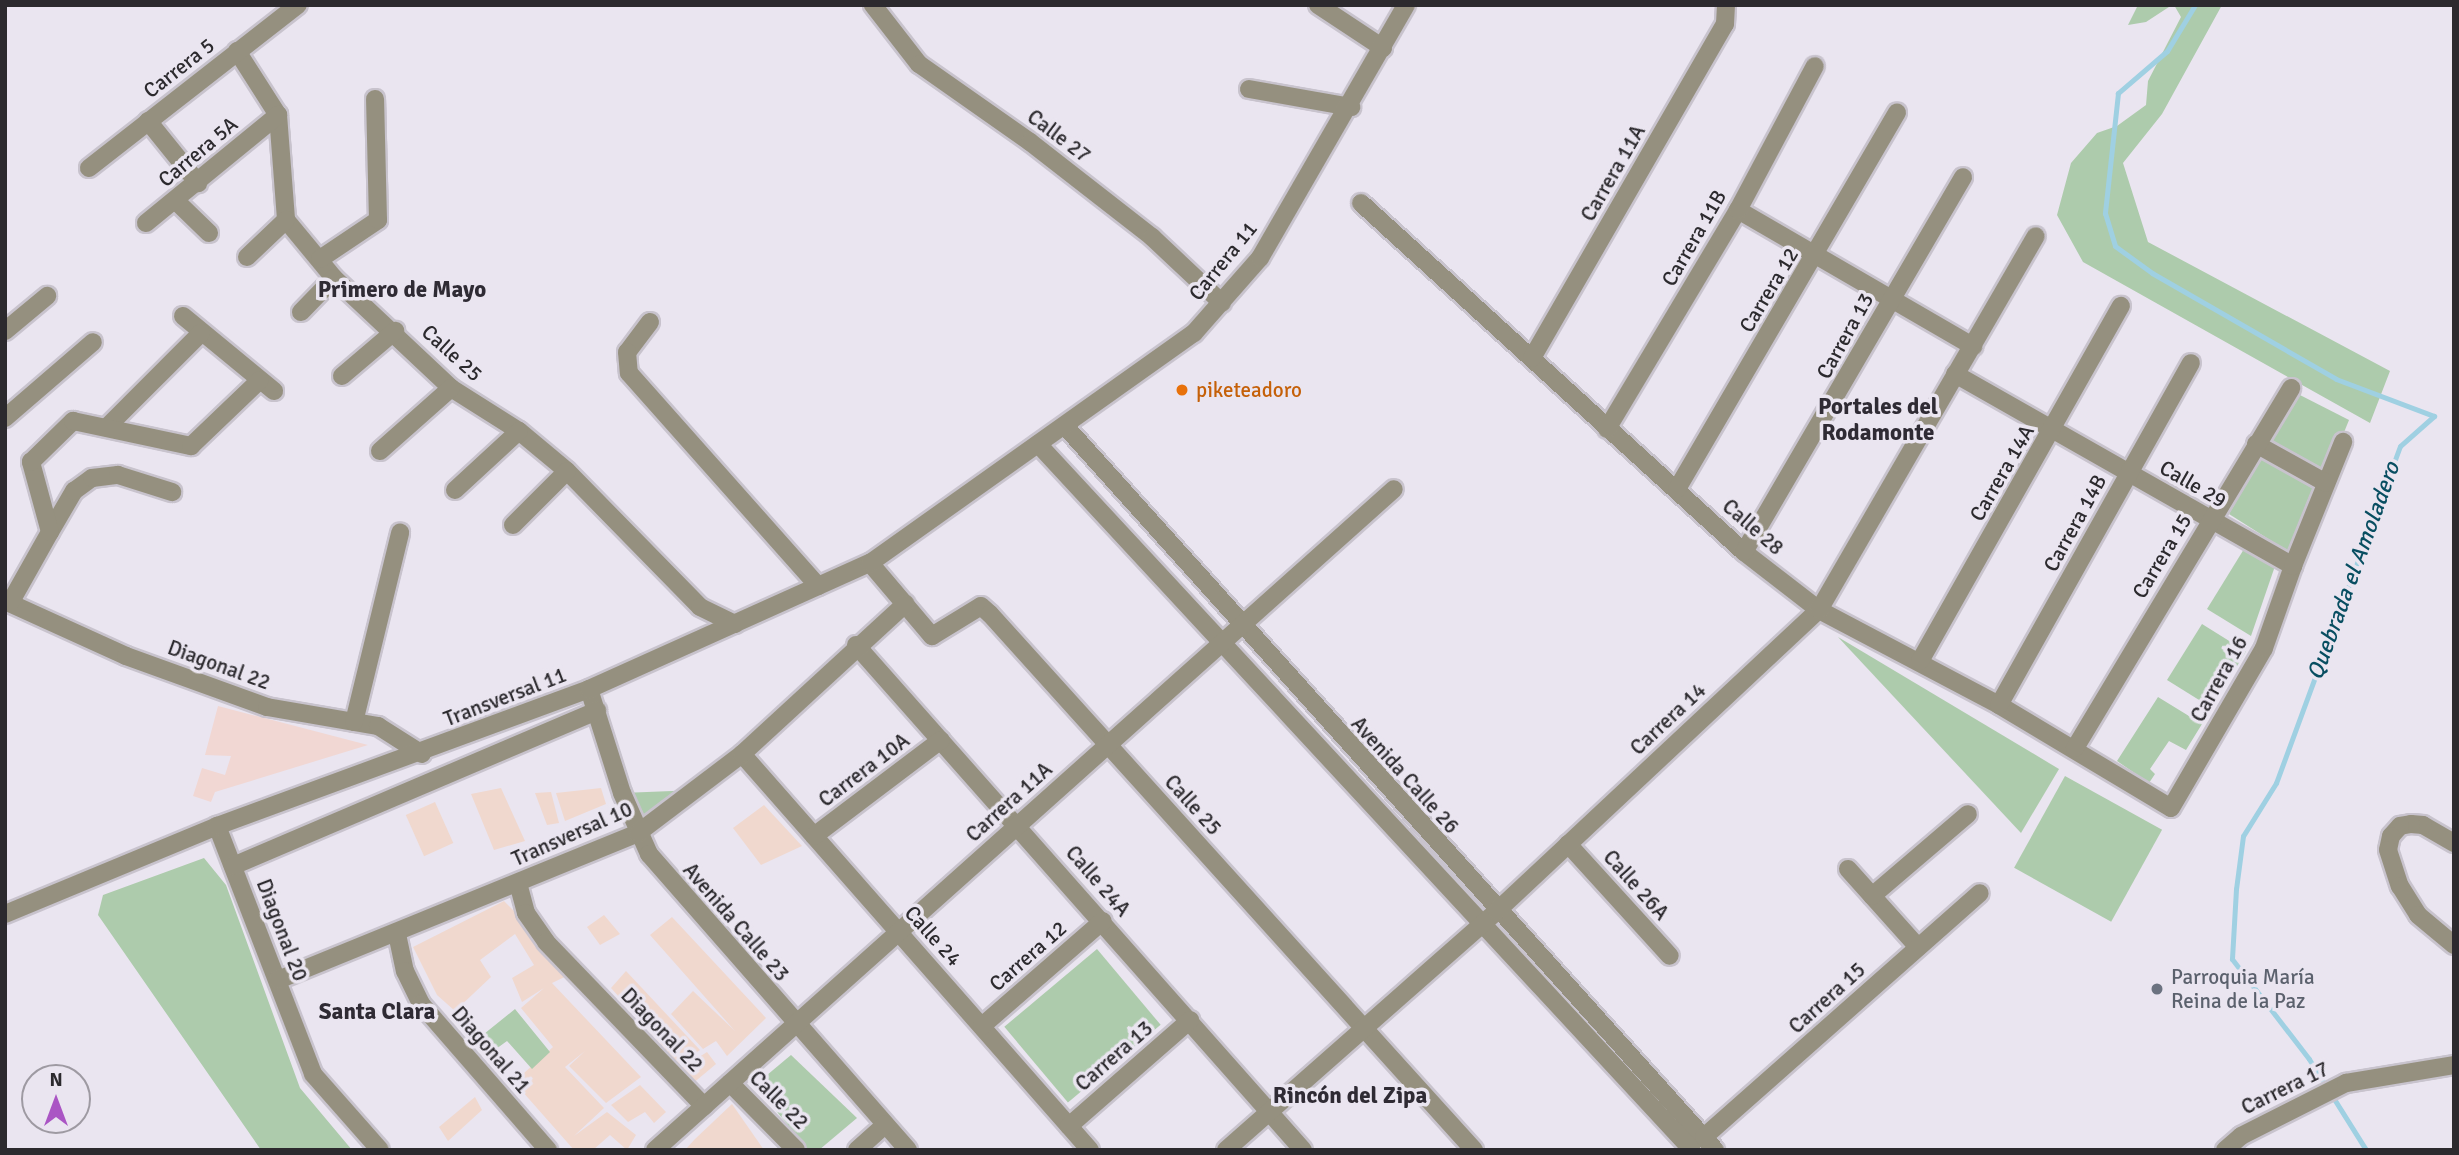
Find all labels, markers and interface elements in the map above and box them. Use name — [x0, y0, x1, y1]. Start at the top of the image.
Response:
street label: Carrera 5 — [139, 33, 219, 103]
street label: Calle 27 — [1022, 104, 1096, 168]
street label: Carrera 5A — [153, 112, 243, 192]
street label: Carrera 11A — [1575, 120, 1651, 226]
street label: Carrera 11B — [1656, 185, 1732, 291]
street label: Carrera 11 — [1184, 216, 1262, 306]
street label: Carrera 12 — [1734, 243, 1804, 337]
district label: Primero de Mayo — [318, 276, 486, 304]
street label: Carrera 13 — [1811, 289, 1879, 383]
street label: Calle 25 — [416, 319, 488, 387]
place label: piketeadoro — [1196, 377, 1302, 403]
marker: piketeadoro — [1174, 382, 1190, 398]
district label: Portales del Rodamonte — [1818, 393, 1938, 447]
street label: Carrera 14A — [1964, 420, 2040, 526]
street label: Calle 29 — [2155, 455, 2231, 513]
water label: Quebrada el Amoladero — [2302, 458, 2406, 684]
street label: Carrera 14B — [2038, 470, 2112, 576]
street label: Calle 28 — [1717, 494, 1789, 560]
street label: Carrera 15 — [2127, 509, 2197, 603]
street label: Carrera 16 — [2185, 632, 2253, 726]
street label: Diagonal 22 — [164, 635, 274, 695]
street label: Transversal 11 — [440, 662, 570, 732]
street label: Carrera 14 — [1625, 678, 1711, 760]
street label: Avenida Calle 26 — [1346, 711, 1464, 839]
street label: Carrera 10A — [814, 728, 914, 812]
street label: Carrera 11A — [961, 757, 1057, 847]
street label: Calle 25 — [1159, 769, 1227, 841]
street label: Transversal 10 — [508, 796, 636, 872]
street label: Calle 24A — [1060, 840, 1136, 922]
street label: Calle 26A — [1598, 845, 1674, 925]
street label: Avenida Calle 23 — [678, 858, 794, 986]
street label: Diagonal 20 — [251, 875, 313, 985]
street label: Calle 24 — [899, 900, 967, 972]
street label: Carrera 12 — [984, 916, 1072, 996]
street label: Carrera 15 — [1784, 957, 1870, 1039]
place label: Parroquia María Reina de la Paz — [2171, 964, 2315, 1014]
marker: Parroquia María Reina de la Paz — [2149, 981, 2165, 997]
street label: Diagonal 22 — [616, 983, 708, 1077]
district label: Santa Clara — [319, 998, 435, 1026]
street label: Diagonal 21 — [446, 1001, 536, 1099]
street label: Carrera 13 — [1070, 1016, 1158, 1096]
street label: Carrera 17 — [2237, 1056, 2333, 1120]
north arrow — [21, 1064, 91, 1134]
street label: Calle 22 — [744, 1065, 814, 1135]
text: N — [49, 1068, 63, 1092]
district label: Rincón del Zipa — [1273, 1082, 1427, 1110]

